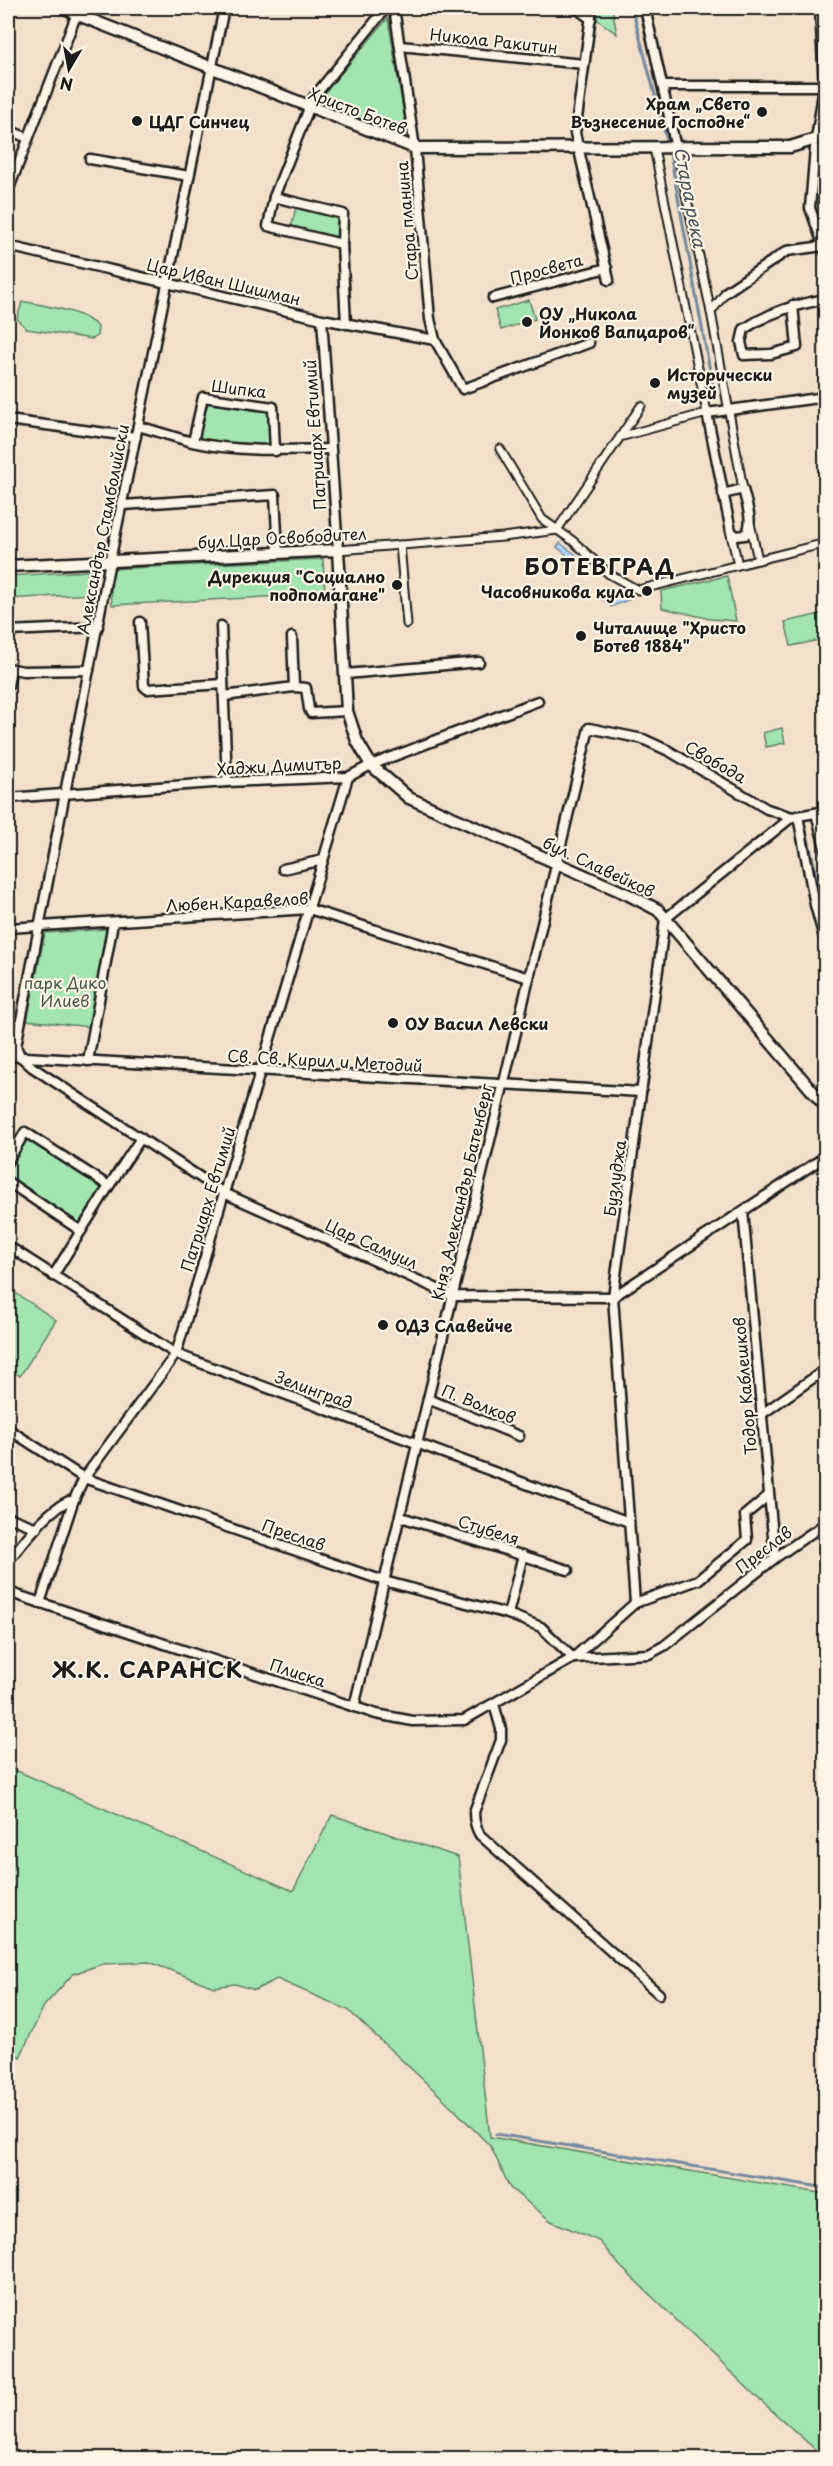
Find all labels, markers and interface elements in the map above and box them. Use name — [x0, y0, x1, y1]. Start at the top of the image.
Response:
street label: Никола Ракитин — [429, 21, 559, 59]
north arrow — [39, 39, 99, 99]
text: N — [58, 72, 75, 98]
street label: Христо Ботев — [305, 80, 411, 140]
place label: Храм „Свето Възнесение Господне“ — [570, 91, 750, 133]
marker: Храм „Свето Възнесение Господне“ — [755, 105, 769, 119]
place label: ЦДГ Синчец — [149, 109, 249, 133]
marker: ЦДГ Синчец — [130, 114, 144, 128]
water label: Стара река — [668, 144, 714, 251]
street label: Стара планина — [389, 160, 423, 282]
street label: Просвета — [507, 247, 585, 289]
street label: Цар Иван Шишман — [145, 252, 303, 310]
place label: ОУ „Никола Йонков Вапцаров“ — [539, 301, 695, 343]
marker: ОУ „Никола Йонков Вапцаров“ — [520, 315, 534, 329]
street label: Патриарх Евтимий — [297, 359, 331, 511]
place label: Исторически музей — [667, 362, 773, 404]
street label: Шипка — [210, 373, 268, 403]
marker: Исторически музей — [648, 376, 662, 390]
street label: Александър Стамболийски — [70, 422, 134, 636]
street label: бул.Цар Освободител — [197, 521, 367, 553]
district label: БОТЕВГРАД — [524, 549, 676, 582]
place label: Дирекция "Социално подпомагане" — [207, 564, 385, 606]
marker: Дирекция "Социално подпомагане" — [390, 578, 404, 592]
place label: Часовникова кула — [481, 579, 635, 603]
marker: Часовникова кула — [640, 584, 654, 598]
place label: Читалище "Христо Ботев 1884" — [593, 615, 746, 657]
marker: Читалище "Христо Ботев 1884" — [574, 629, 588, 643]
street label: Свобода — [681, 734, 751, 788]
street label: Хаджи Димитър — [216, 750, 342, 780]
street label: бул. Славейков — [539, 830, 659, 902]
street label: Любен Каравелов — [165, 885, 309, 917]
park label: парк Дико Илиев — [24, 970, 106, 1012]
place label: ОУ Васил Левски — [405, 1011, 549, 1035]
marker: ОУ Васил Левски — [386, 1016, 400, 1030]
street label: Св. Св. Кирил и Методий — [227, 1043, 423, 1077]
street label: Княз Александър Батенберг — [424, 1080, 498, 1303]
street label: Патриарх Евтимий — [174, 1123, 240, 1275]
street label: Бузлуджа — [597, 1138, 631, 1218]
street label: Цар Самуил — [322, 1212, 422, 1274]
place label: ОДЗ Славейче — [395, 1313, 513, 1337]
street label: Тодор Каблешков — [726, 1316, 762, 1456]
marker: ОДЗ Славейче — [376, 1318, 390, 1332]
street label: Зелинград — [272, 1364, 356, 1414]
street label: П. Волков — [438, 1377, 520, 1429]
street label: Стубеля — [455, 1508, 523, 1550]
street label: Преслав — [259, 1512, 329, 1556]
street label: Преслав — [730, 1520, 796, 1578]
district label: Ж.К. САРАНСК — [51, 1652, 244, 1685]
street label: Плиска — [267, 1652, 329, 1692]

